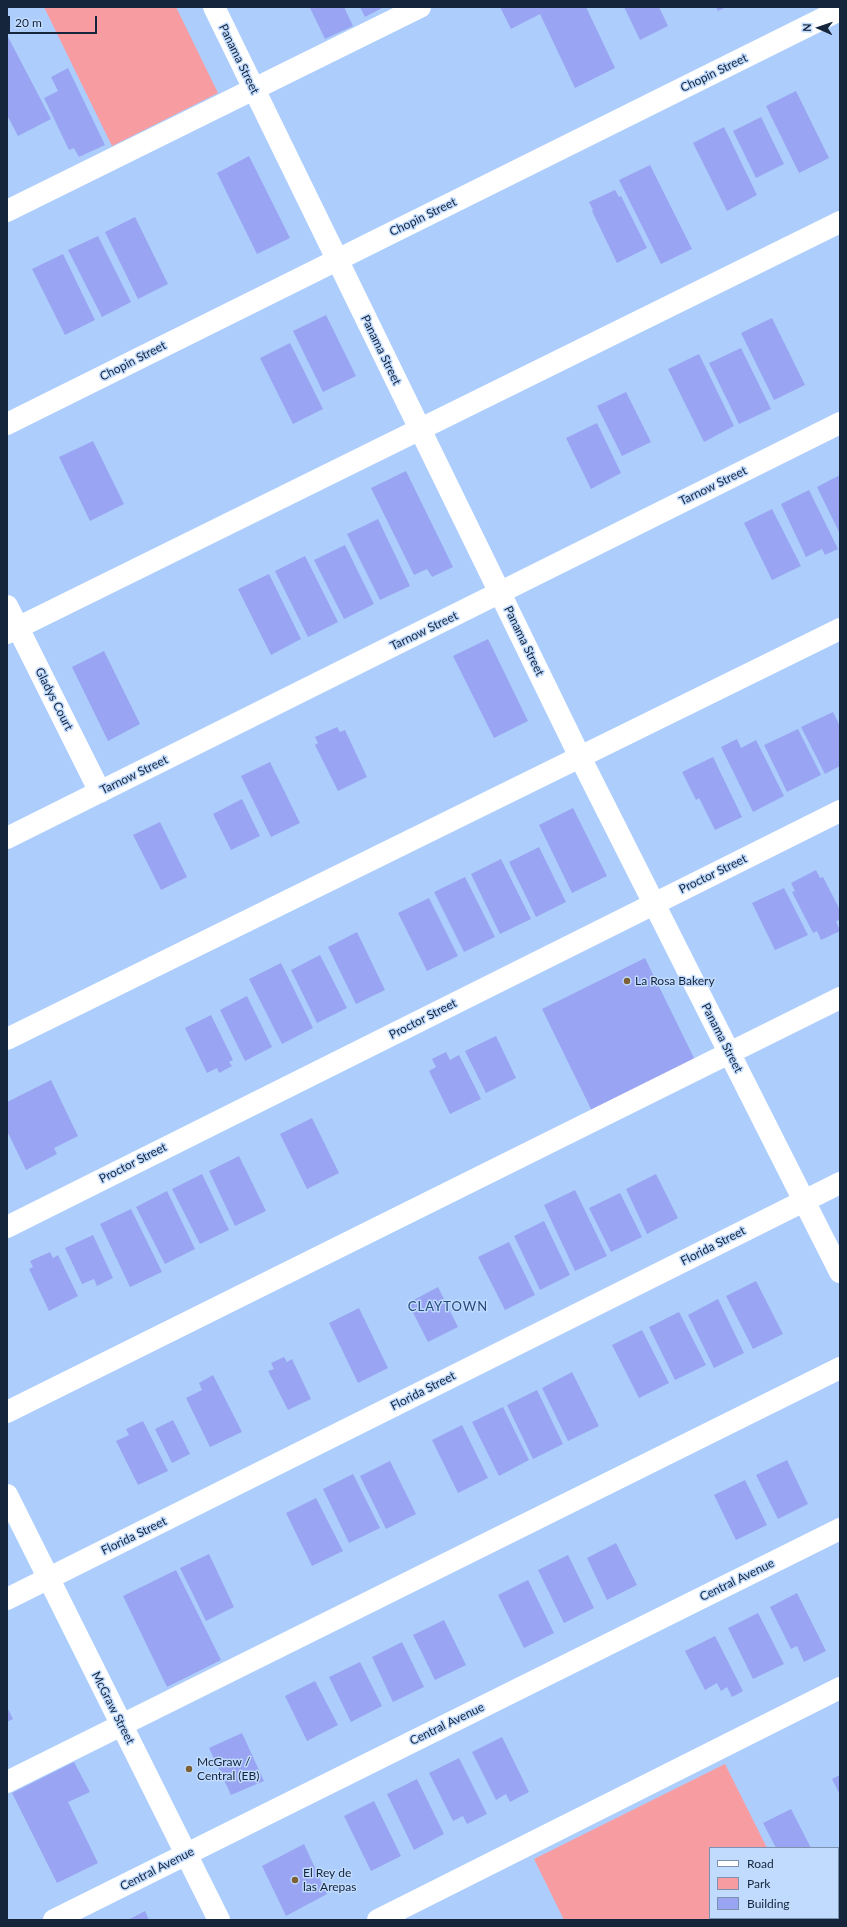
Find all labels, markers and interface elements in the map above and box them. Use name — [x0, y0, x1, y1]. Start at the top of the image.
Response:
scale bar — [10, 8, 99, 34]
north arrow — [799, 8, 839, 48]
text: 20 m — [15, 15, 42, 30]
street label: Panama Street — [216, 22, 262, 96]
text: N — [800, 23, 813, 32]
street label: Chopin Street — [678, 51, 750, 95]
street label: Chopin Street — [387, 195, 459, 239]
street label: Panama Street — [358, 313, 404, 387]
street label: Chopin Street — [97, 338, 169, 384]
street label: Tarnow Street — [677, 463, 749, 509]
street label: Panama Street — [501, 604, 547, 678]
street label: Tarnow Street — [388, 608, 460, 654]
street label: Gladys Court — [32, 665, 76, 733]
street label: Tarnow Street — [98, 752, 170, 798]
street label: Proctor Street — [677, 851, 749, 897]
place label: La Rosa Bakery — [635, 974, 715, 988]
marker: La Rosa Bakery — [622, 976, 632, 986]
street label: Proctor Street — [387, 996, 459, 1042]
street label: Panama Street — [698, 1001, 746, 1075]
street label: Proctor Street — [97, 1140, 169, 1186]
street label: Florida Street — [678, 1223, 748, 1269]
district label: CLAYTOWN — [408, 1299, 488, 1315]
street label: Florida Street — [388, 1368, 458, 1414]
street label: Florida Street — [99, 1514, 169, 1558]
street label: Central Avenue — [697, 1556, 777, 1604]
street label: McGraw Street — [89, 1669, 137, 1747]
street label: Central Avenue — [407, 1700, 487, 1748]
place label: McGraw / Central (EB) — [197, 1755, 259, 1783]
marker: McGraw / Central (EB) — [184, 1764, 194, 1774]
street label: Central Avenue — [118, 1844, 196, 1894]
legend — [709, 1847, 839, 1919]
text: Road — [747, 1856, 774, 1871]
place label: El Rey de las Arepas — [303, 1866, 357, 1894]
marker: El Rey de las Arepas — [290, 1875, 300, 1885]
text: Park — [747, 1876, 770, 1891]
text: Building — [747, 1896, 790, 1911]

